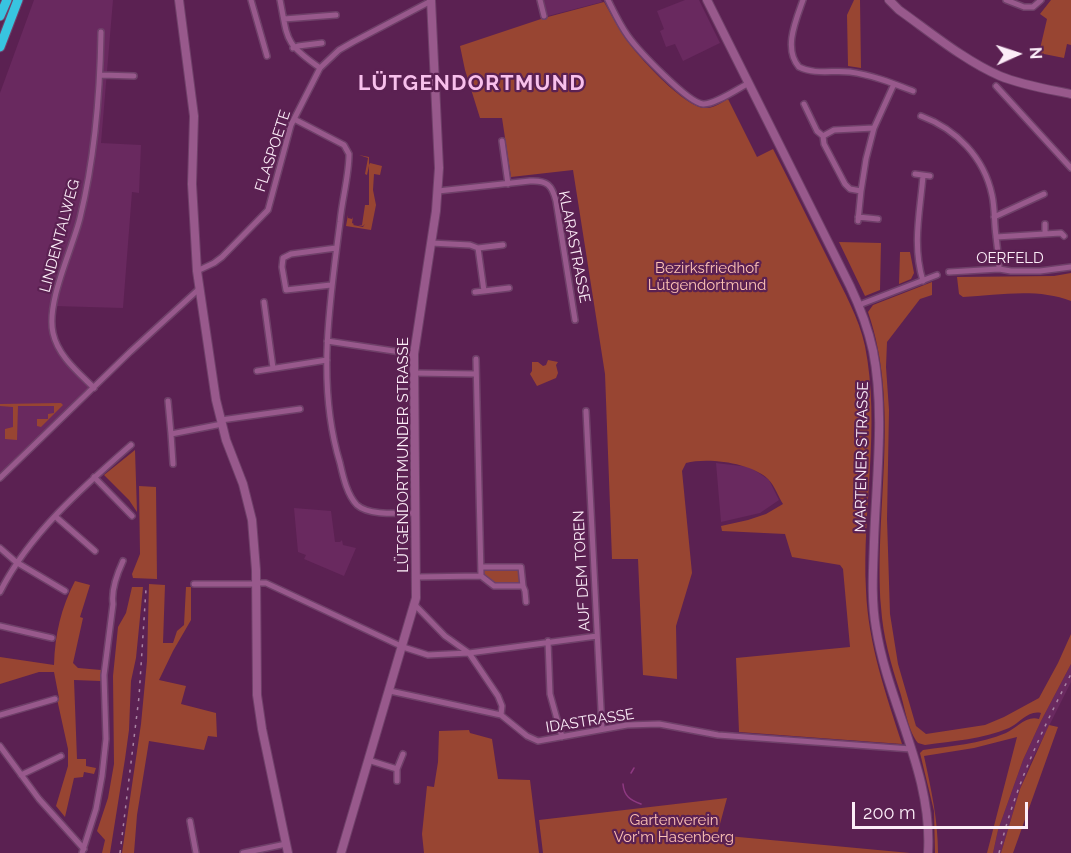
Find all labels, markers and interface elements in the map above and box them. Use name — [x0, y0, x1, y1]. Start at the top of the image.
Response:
north arrow — [987, 24, 1047, 84]
text: N — [1026, 46, 1045, 60]
district label: LÜTGENDORTMUND — [358, 71, 586, 97]
street label: FLASPOETE — [251, 108, 295, 194]
street label: LINDENTALWEG — [36, 177, 84, 295]
street label: KLARASTRASSE — [554, 190, 594, 304]
street label: OERFELD — [976, 249, 1044, 267]
park label: Bezirksfriedhof Lütgendortmund — [648, 259, 766, 294]
street label: LÜTGENDORTMUNDER STRASSE — [394, 337, 412, 573]
street label: MARTENER STRASSE — [852, 381, 872, 533]
street label: AUF DEM TOREN — [570, 510, 594, 632]
street label: IDASTRASSE — [544, 705, 636, 737]
scale bar — [855, 790, 1030, 828]
text: 200 m — [863, 802, 916, 823]
park label: Gartenverein Vor'm Hasenberg — [614, 811, 734, 846]

